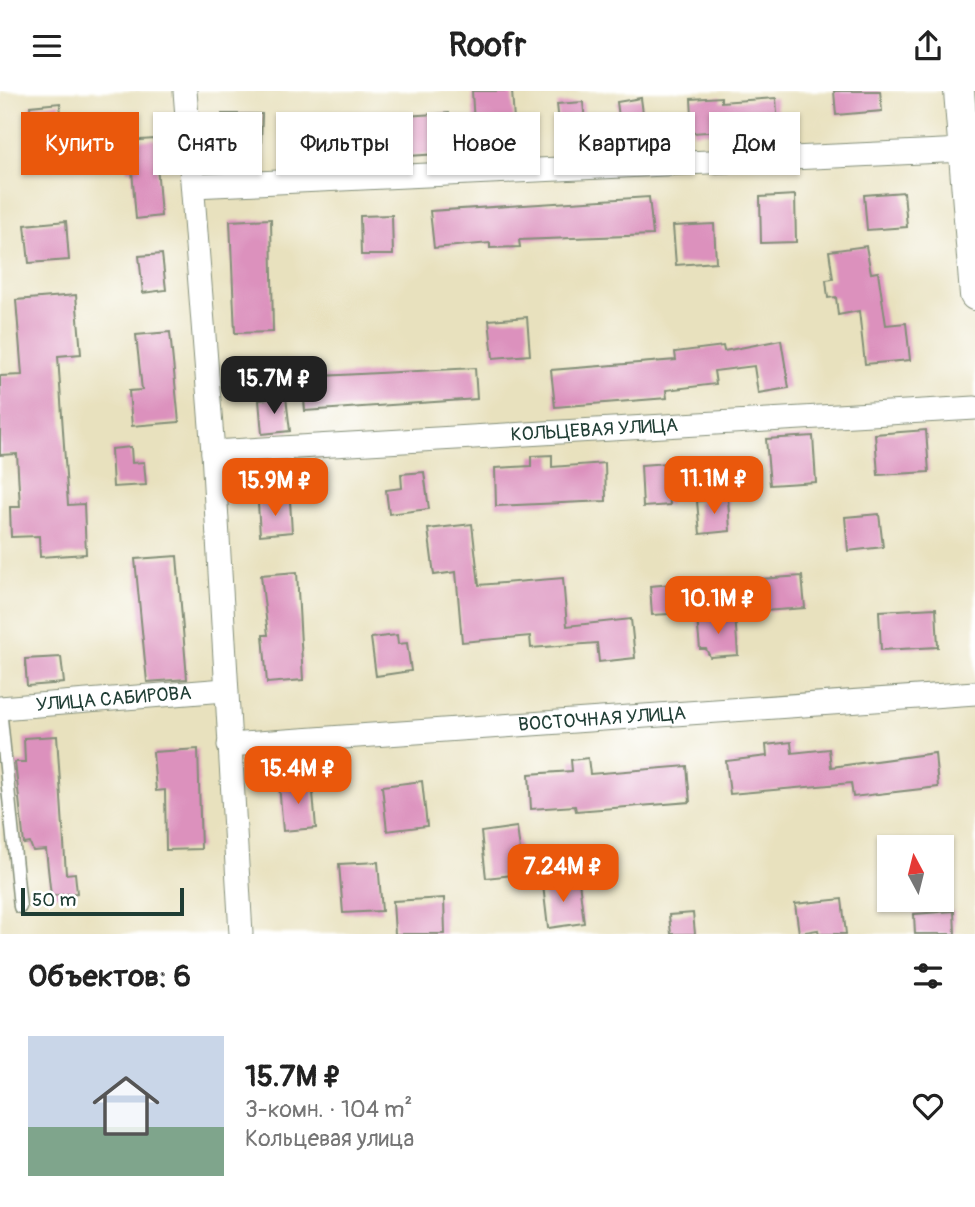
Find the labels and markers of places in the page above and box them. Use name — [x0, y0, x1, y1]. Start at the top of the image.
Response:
pin: 15.7M ₽ — [209, 357, 339, 416]
pin: 11.1M ₽ — [649, 457, 779, 516]
pin: 15.9M ₽ — [210, 459, 340, 518]
pin: 10.1M ₽ — [653, 577, 783, 636]
pin: 15.4M ₽ — [233, 747, 363, 806]
pin: 7.24M ₽ — [498, 845, 628, 904]

